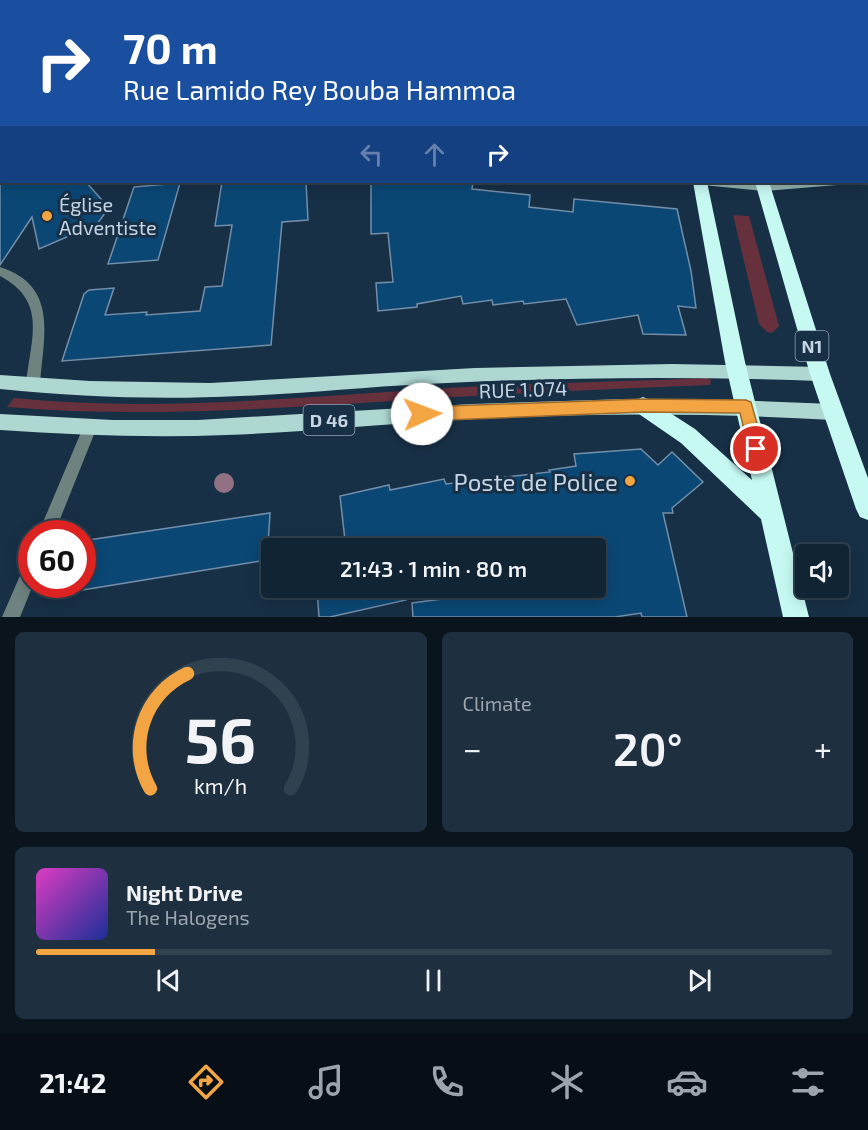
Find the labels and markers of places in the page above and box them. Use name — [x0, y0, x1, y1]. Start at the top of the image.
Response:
place label: Église Adventiste — [59, 192, 157, 239]
marker: Église Adventiste — [40, 209, 54, 223]
pin — [730, 423, 781, 474]
place label: Poste de Police — [454, 467, 618, 496]
marker: Poste de Police — [623, 474, 637, 488]

